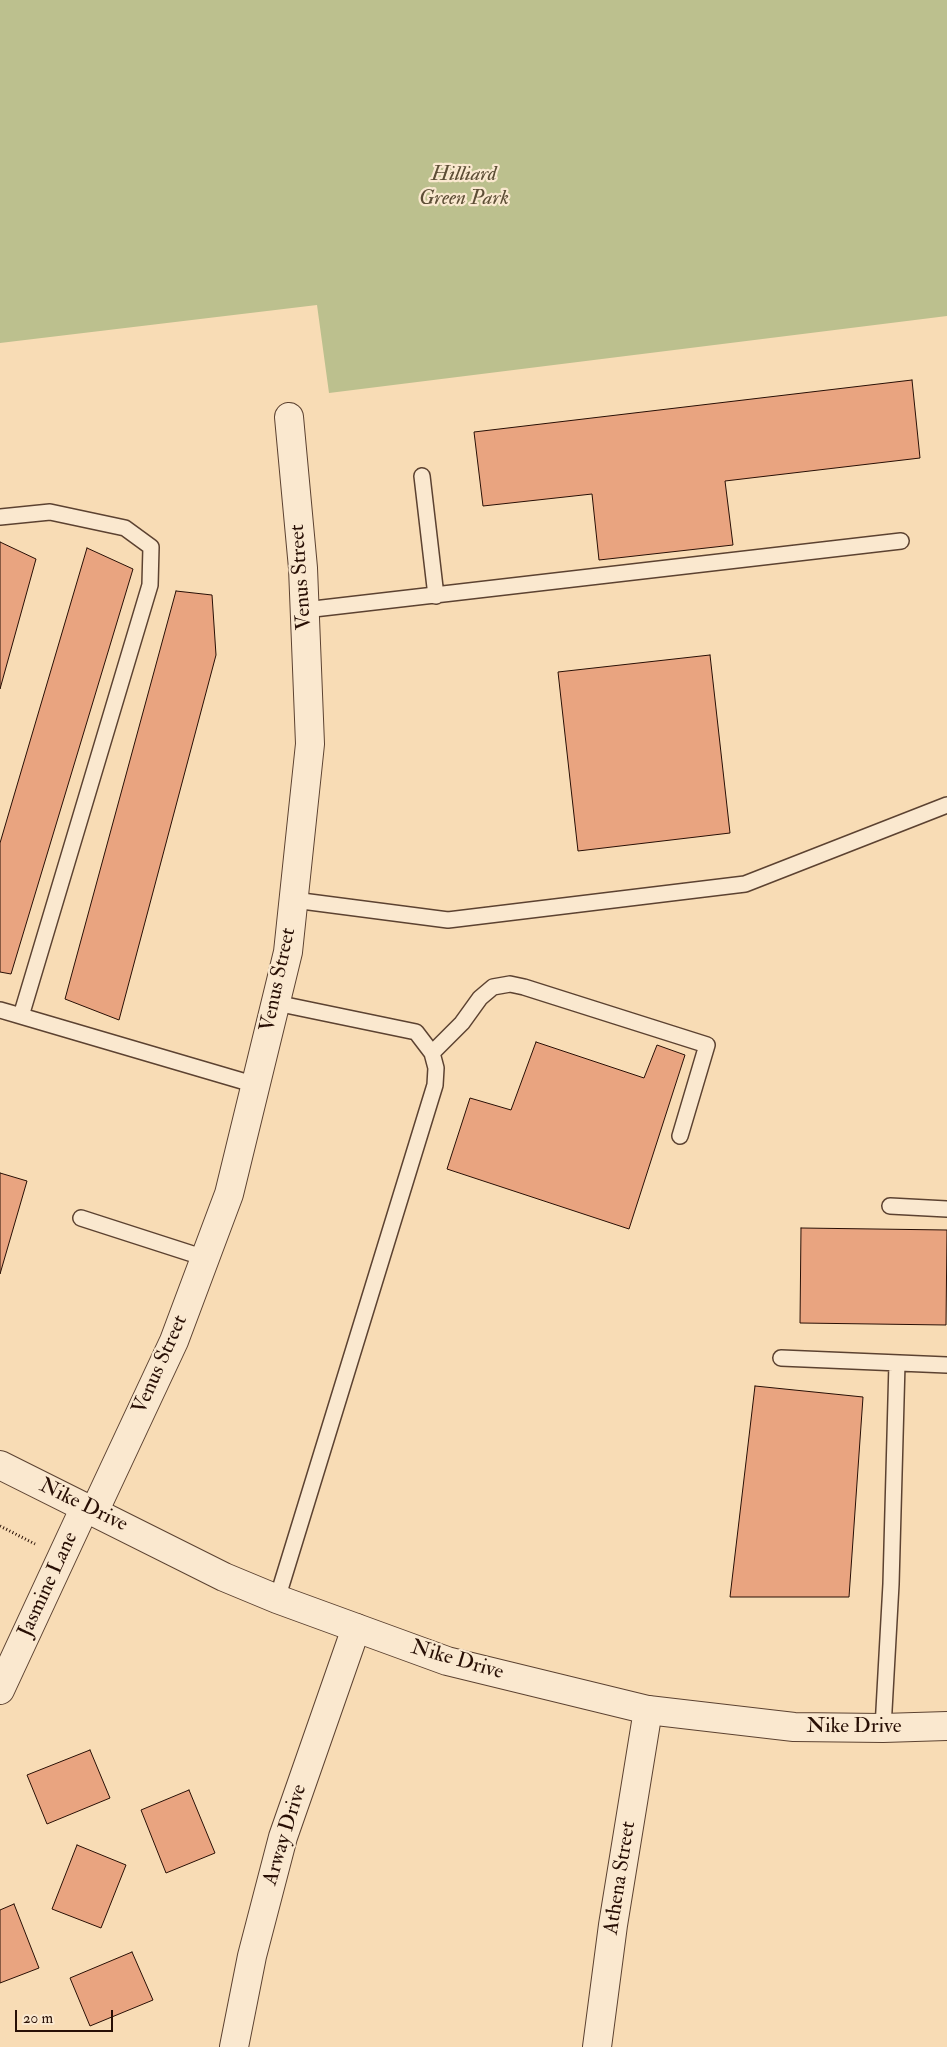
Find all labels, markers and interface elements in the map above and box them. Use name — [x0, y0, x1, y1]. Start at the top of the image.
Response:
park label: Hilliard Green Park — [419, 162, 509, 212]
street label: Venus Street — [286, 523, 318, 631]
street label: Venus Street — [256, 926, 302, 1034]
street label: Venus Street — [128, 1312, 194, 1418]
street label: Nike Drive — [35, 1474, 131, 1538]
street label: Jasmine Lane — [14, 1528, 84, 1642]
street label: Nike Drive — [408, 1636, 506, 1686]
street label: Nike Drive — [806, 1714, 902, 1740]
street label: Arway Drive — [259, 1781, 313, 1889]
street label: Athena Street — [600, 1820, 642, 1936]
scale bar — [18, 2000, 115, 2032]
text: 20 m — [23, 2009, 53, 2028]

